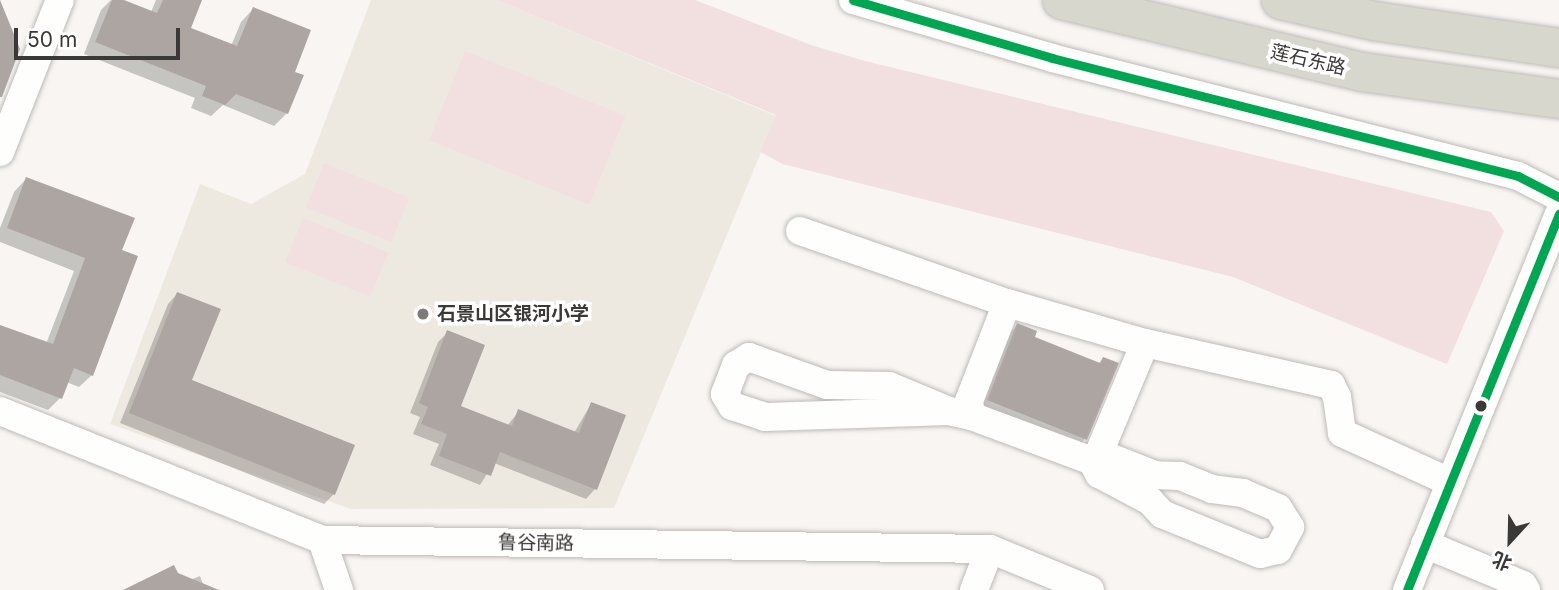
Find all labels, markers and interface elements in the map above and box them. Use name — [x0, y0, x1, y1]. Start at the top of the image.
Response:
scale bar — [18, 14, 184, 58]
text: 50 m — [27, 27, 77, 52]
street label: 莲石东路 — [1268, 40, 1348, 80]
place label: 石景山区银河小学 — [437, 303, 589, 325]
marker: 石景山区银河小学 — [415, 306, 431, 322]
unlabelled marker — [1474, 399, 1488, 413]
north arrow — [1475, 506, 1545, 576]
street label: 鲁谷南路 — [498, 531, 574, 555]
text: 北 — [1489, 547, 1515, 575]

